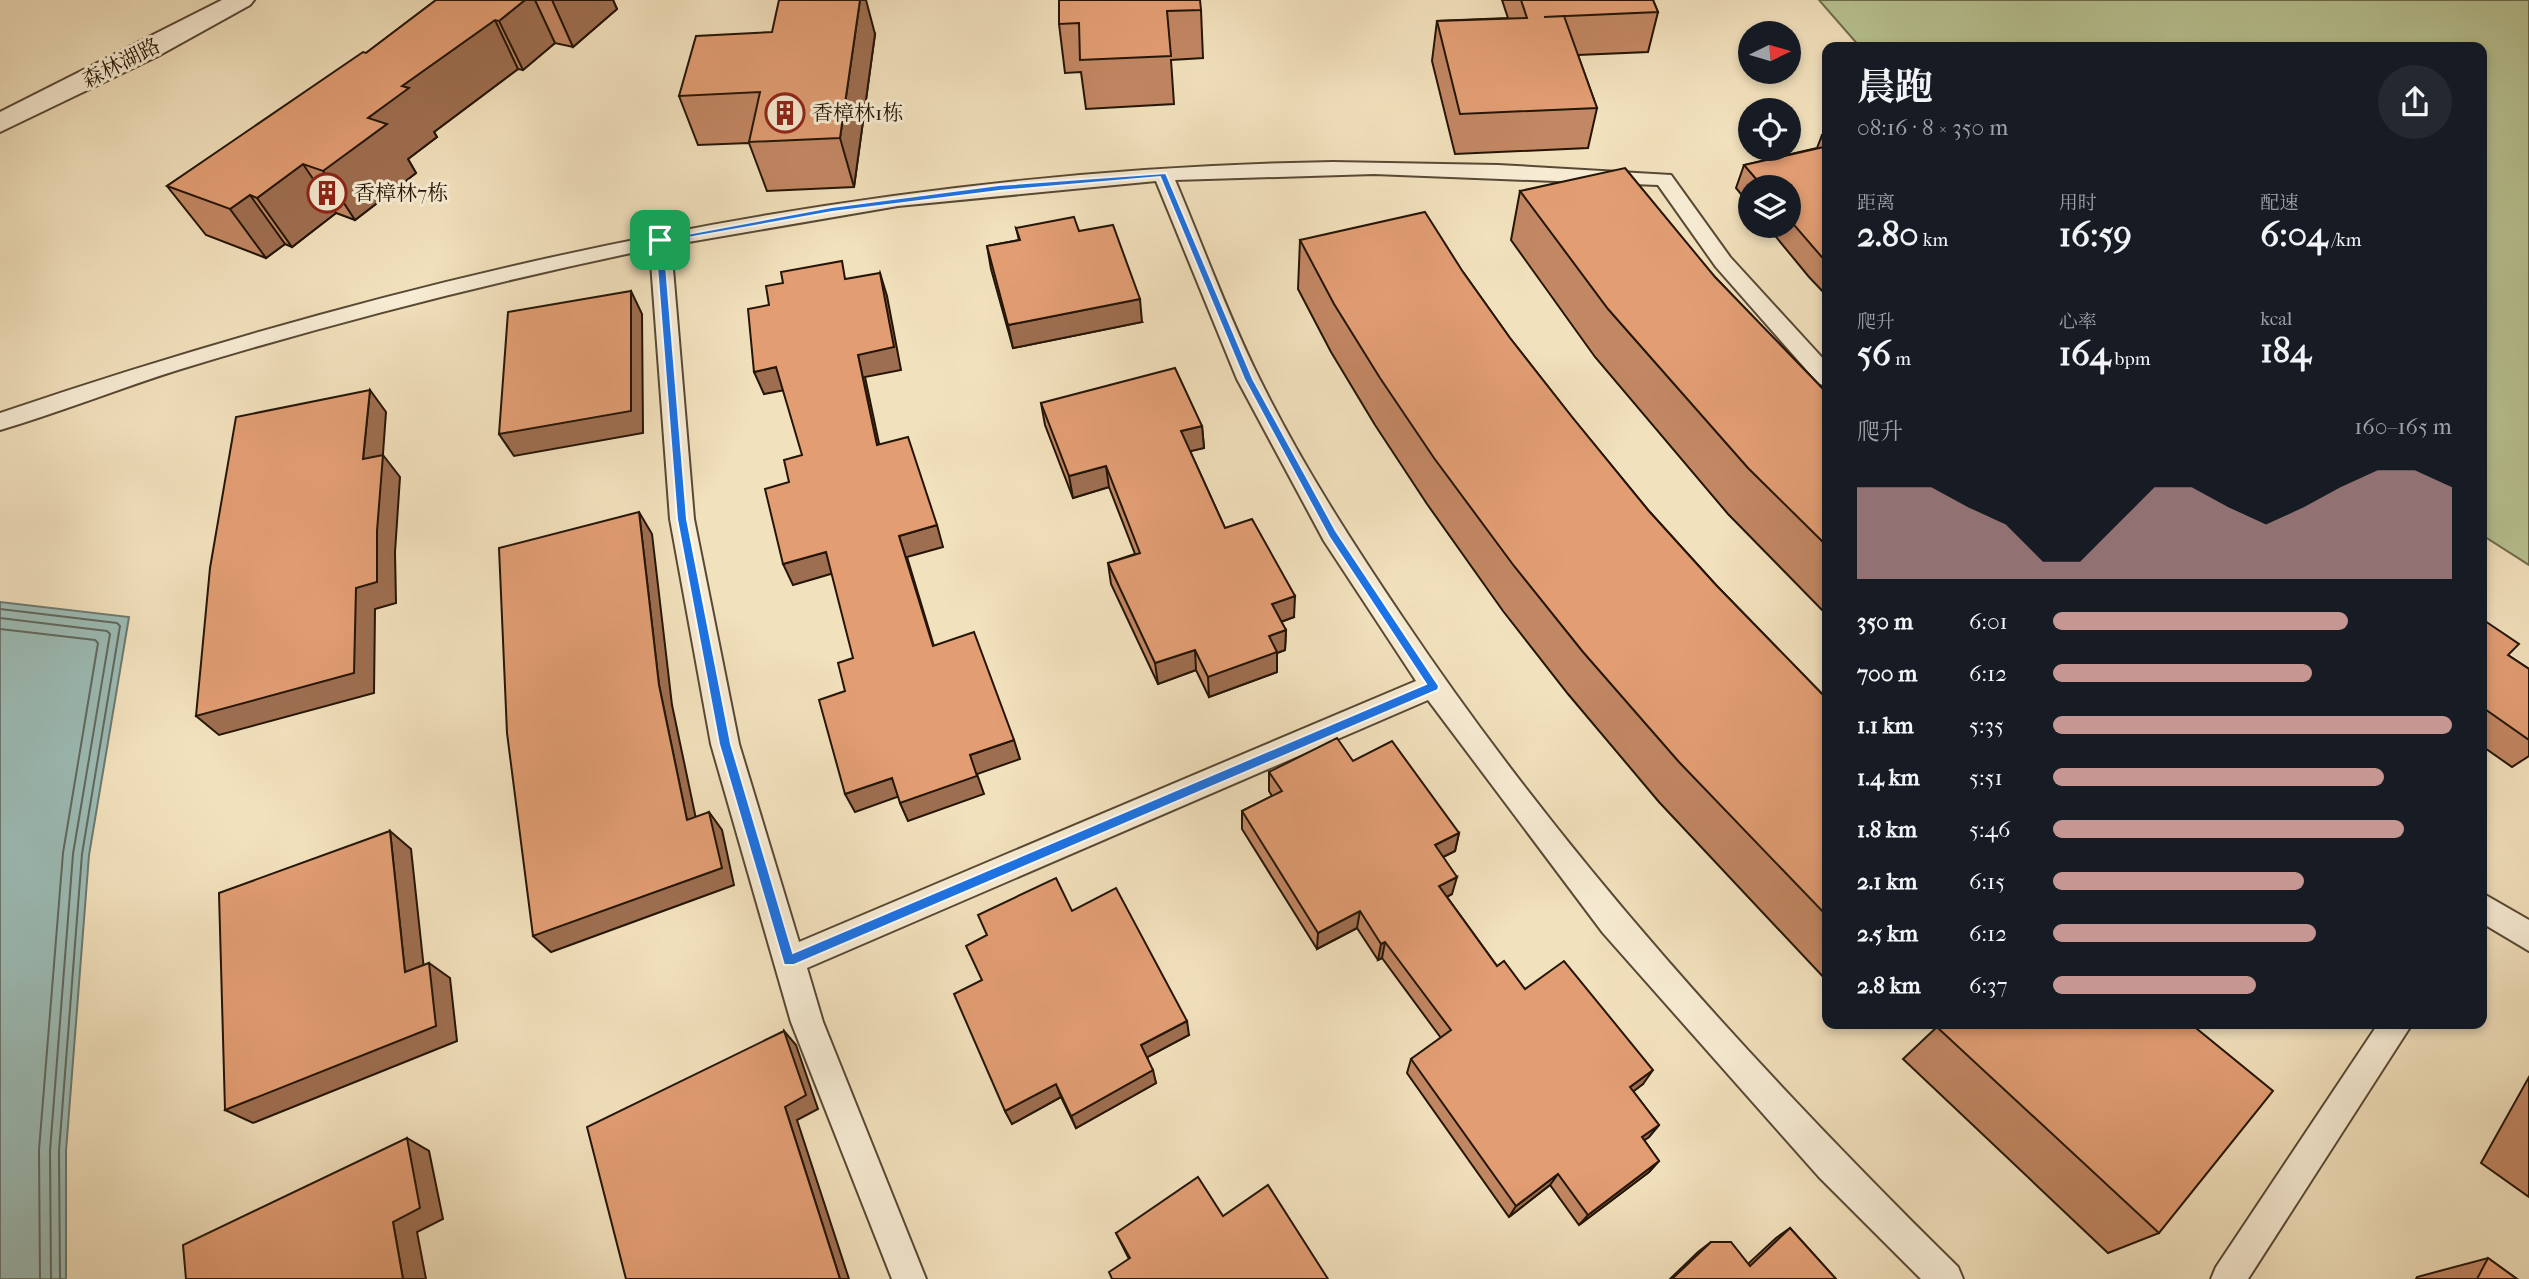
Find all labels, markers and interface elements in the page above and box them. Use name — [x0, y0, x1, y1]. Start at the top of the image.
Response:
north arrow — [1738, 21, 1801, 84]
map controls — [1738, 21, 1801, 238]
street label: 森林湖路 — [78, 33, 164, 93]
text: 晨跑 — [1857, 65, 1933, 110]
button: share — [2378, 65, 2452, 139]
building icon: 香樟林1栋 — [764, 92, 806, 134]
button: locate — [1738, 98, 1801, 161]
place label: 香樟林1栋 — [812, 101, 904, 125]
text: 08:16 · 8 × 350 m — [1857, 114, 2008, 141]
building icon: 香樟林7栋 — [306, 172, 348, 214]
button: layers — [1738, 175, 1801, 238]
place label: 香樟林7栋 — [354, 181, 448, 205]
text: 距离 — [1857, 192, 1895, 214]
text: 用时 — [2059, 192, 2097, 214]
text: 配速 — [2260, 192, 2298, 214]
pin — [630, 210, 690, 270]
text: 2.80 — [1857, 214, 1919, 255]
text: 16:59 — [2059, 214, 2132, 255]
text: 6:04 — [2260, 214, 2327, 255]
icon: arrive — [641, 221, 679, 259]
text: km — [1919, 229, 1948, 251]
text: /km — [2327, 229, 2362, 251]
text: kcal — [2260, 308, 2292, 330]
text: 爬升 — [1857, 311, 1895, 333]
text: 心率 — [2059, 311, 2097, 333]
text: 184 — [2260, 330, 2311, 371]
text: 56 — [1857, 333, 1891, 374]
text: 164 — [2059, 333, 2111, 374]
text: m — [1891, 348, 1911, 370]
text: bpm — [2111, 348, 2151, 370]
text: 160–165 m — [2354, 413, 2452, 440]
text: 爬升 — [1857, 418, 1903, 445]
text: 350 m — [1857, 608, 1913, 635]
text: 6:01 — [1969, 608, 2008, 635]
text: 700 m — [1857, 660, 1917, 687]
text: 6:12 — [1969, 660, 2007, 687]
text: 1.1 km — [1857, 712, 1914, 739]
text: 5:35 — [1969, 712, 2004, 739]
text: 1.4 km — [1857, 764, 1920, 791]
text: 5:51 — [1969, 764, 2003, 791]
text: 1.8 km — [1857, 816, 1917, 843]
text: 5:46 — [1969, 816, 2011, 843]
text: 2.1 km — [1857, 868, 1917, 895]
text: 6:15 — [1969, 868, 2005, 895]
text: 2.5 km — [1857, 920, 1918, 947]
text: 6:12 — [1969, 920, 2007, 947]
text: 2.8 km — [1857, 972, 1921, 999]
text: 6:37 — [1969, 972, 2008, 999]

